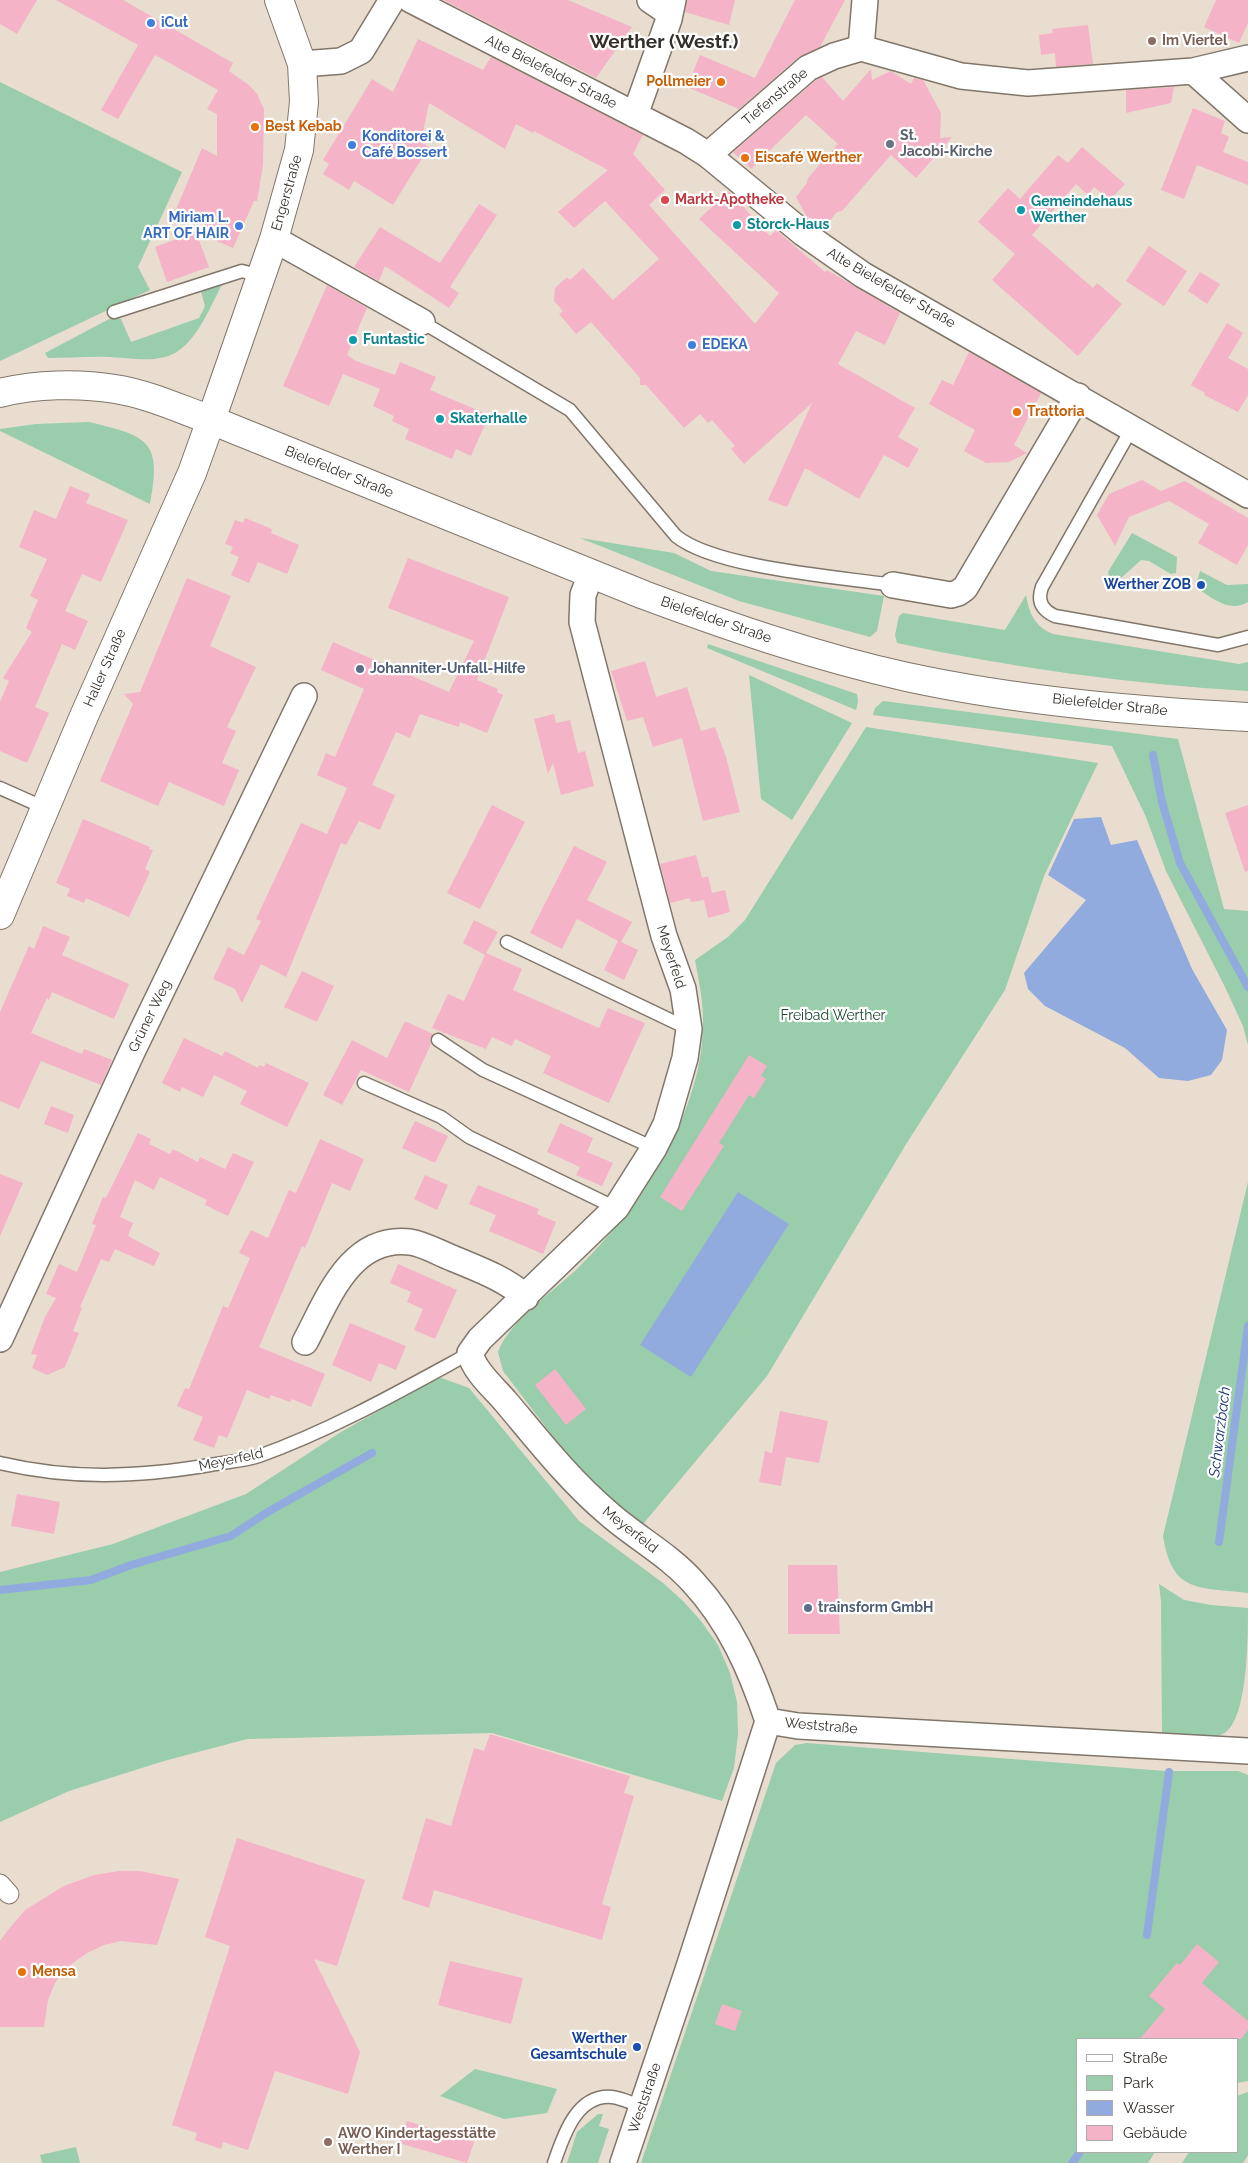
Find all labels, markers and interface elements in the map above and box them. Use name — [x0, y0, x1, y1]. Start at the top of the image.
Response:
place label: iCut — [161, 15, 188, 31]
marker: iCut — [145, 17, 157, 29]
street label: Alte Bielefelder Straße — [482, 31, 620, 113]
district label: Werther (Westf.) — [590, 31, 738, 53]
place label: Im Viertel — [1162, 33, 1227, 49]
marker: Im Viertel — [1146, 35, 1158, 47]
street label: Tiefenstraße — [739, 65, 811, 129]
place label: Pollmeier — [646, 74, 711, 90]
marker: Pollmeier — [715, 76, 727, 88]
place label: Best Kebab — [265, 119, 342, 135]
marker: Best Kebab — [249, 121, 261, 133]
place label: St. Jacobi-Kirche — [900, 128, 992, 160]
place label: Konditorei & Café Bossert — [362, 129, 447, 162]
marker: St. Jacobi-Kirche — [884, 138, 896, 150]
marker: Konditorei & Café Bossert — [346, 139, 358, 151]
place label: Eiscafé Werther — [755, 150, 862, 166]
marker: Eiscafé Werther — [739, 152, 751, 164]
street label: Engerstraße — [268, 153, 306, 233]
place label: Markt-Apotheke — [675, 192, 784, 208]
marker: Markt-Apotheke — [659, 194, 671, 206]
place label: Gemeindehaus Werther — [1031, 194, 1132, 226]
marker: Gemeindehaus Werther — [1015, 204, 1027, 216]
place label: Miriam L. ART OF HAIR — [143, 210, 229, 242]
place label: Storck-Haus — [747, 217, 829, 233]
marker: Storck-Haus — [731, 219, 743, 231]
marker: Miriam L. ART OF HAIR — [233, 220, 245, 232]
street label: Alte Bielefelder Straße — [824, 244, 958, 332]
place label: Funtastic — [363, 332, 425, 348]
marker: Funtastic — [347, 334, 359, 346]
place label: EDEKA — [702, 337, 748, 353]
marker: EDEKA — [686, 339, 698, 351]
place label: Trattoria — [1027, 404, 1084, 420]
marker: Trattoria — [1011, 406, 1023, 418]
place label: Skaterhalle — [450, 411, 527, 427]
marker: Skaterhalle — [434, 413, 446, 425]
street label: Bielefelder Straße — [282, 443, 396, 501]
place label: Werther ZOB — [1104, 577, 1191, 593]
marker: Werther ZOB — [1195, 579, 1207, 591]
street label: Bielefelder Straße — [658, 593, 774, 647]
street label: Haller Straße — [80, 626, 130, 710]
place label: Johanniter-Unfall-Hilfe — [370, 661, 525, 677]
marker: Johanniter-Unfall-Hilfe — [354, 663, 366, 675]
street label: Bielefelder Straße — [1051, 691, 1169, 719]
street label: Meyerfeld — [653, 923, 689, 991]
street label: Grüner Weg — [125, 977, 175, 1055]
park label: Freibad Werther — [780, 1008, 886, 1024]
water label: Schwarzbach — [1206, 1386, 1234, 1478]
street label: Meyerfeld — [197, 1445, 265, 1475]
street label: Meyerfeld — [599, 1503, 661, 1557]
place label: trainsform GmbH — [818, 1600, 933, 1616]
marker: trainsform GmbH — [802, 1602, 814, 1614]
street label: Weststraße — [784, 1714, 858, 1738]
place label: Mensa — [32, 1964, 76, 1980]
marker: Mensa — [16, 1966, 28, 1978]
place label: Werther Gesamtschule — [530, 2031, 627, 2064]
legend — [1076, 2038, 1238, 2153]
marker: Werther Gesamtschule — [631, 2041, 643, 2053]
text: Straße — [1123, 2049, 1167, 2067]
street label: Weststraße — [625, 2061, 665, 2135]
text: Park — [1123, 2074, 1154, 2092]
text: Wasser — [1123, 2099, 1175, 2117]
text: Gebäude — [1123, 2124, 1187, 2142]
place label: AWO Kindertagesstätte Werther I — [338, 2126, 496, 2158]
marker: AWO Kindertagesstätte Werther I — [322, 2136, 334, 2148]

